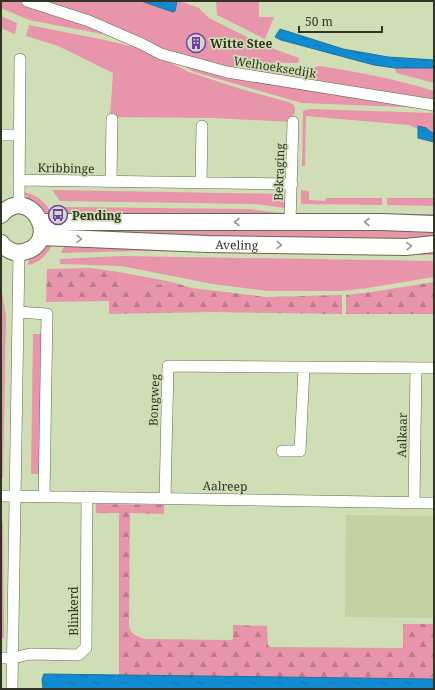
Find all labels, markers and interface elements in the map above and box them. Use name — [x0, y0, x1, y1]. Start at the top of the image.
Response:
scale bar — [299, 8, 382, 34]
text: 50 m — [305, 13, 333, 30]
building icon: Witte Stee — [185, 32, 207, 54]
place label: Witte Stee — [210, 35, 272, 52]
street label: Welhoeksedijk — [232, 52, 319, 82]
street label: Bekraging — [269, 142, 289, 201]
street label: Kribbinge — [37, 159, 95, 177]
bus stop icon: Pending — [47, 204, 69, 226]
place label: Pending — [72, 207, 122, 224]
one-way arrow — [234, 218, 240, 226]
one-way arrow — [364, 218, 370, 226]
one-way arrow — [76, 234, 82, 243]
street label: Aveling — [215, 236, 259, 253]
one-way arrow — [276, 241, 282, 249]
one-way arrow — [406, 242, 412, 251]
street label: Bongweg — [145, 373, 163, 426]
street label: Aalkaar — [393, 412, 411, 458]
street label: Aalreep — [202, 477, 248, 495]
street label: Blinkerd — [65, 586, 82, 636]

